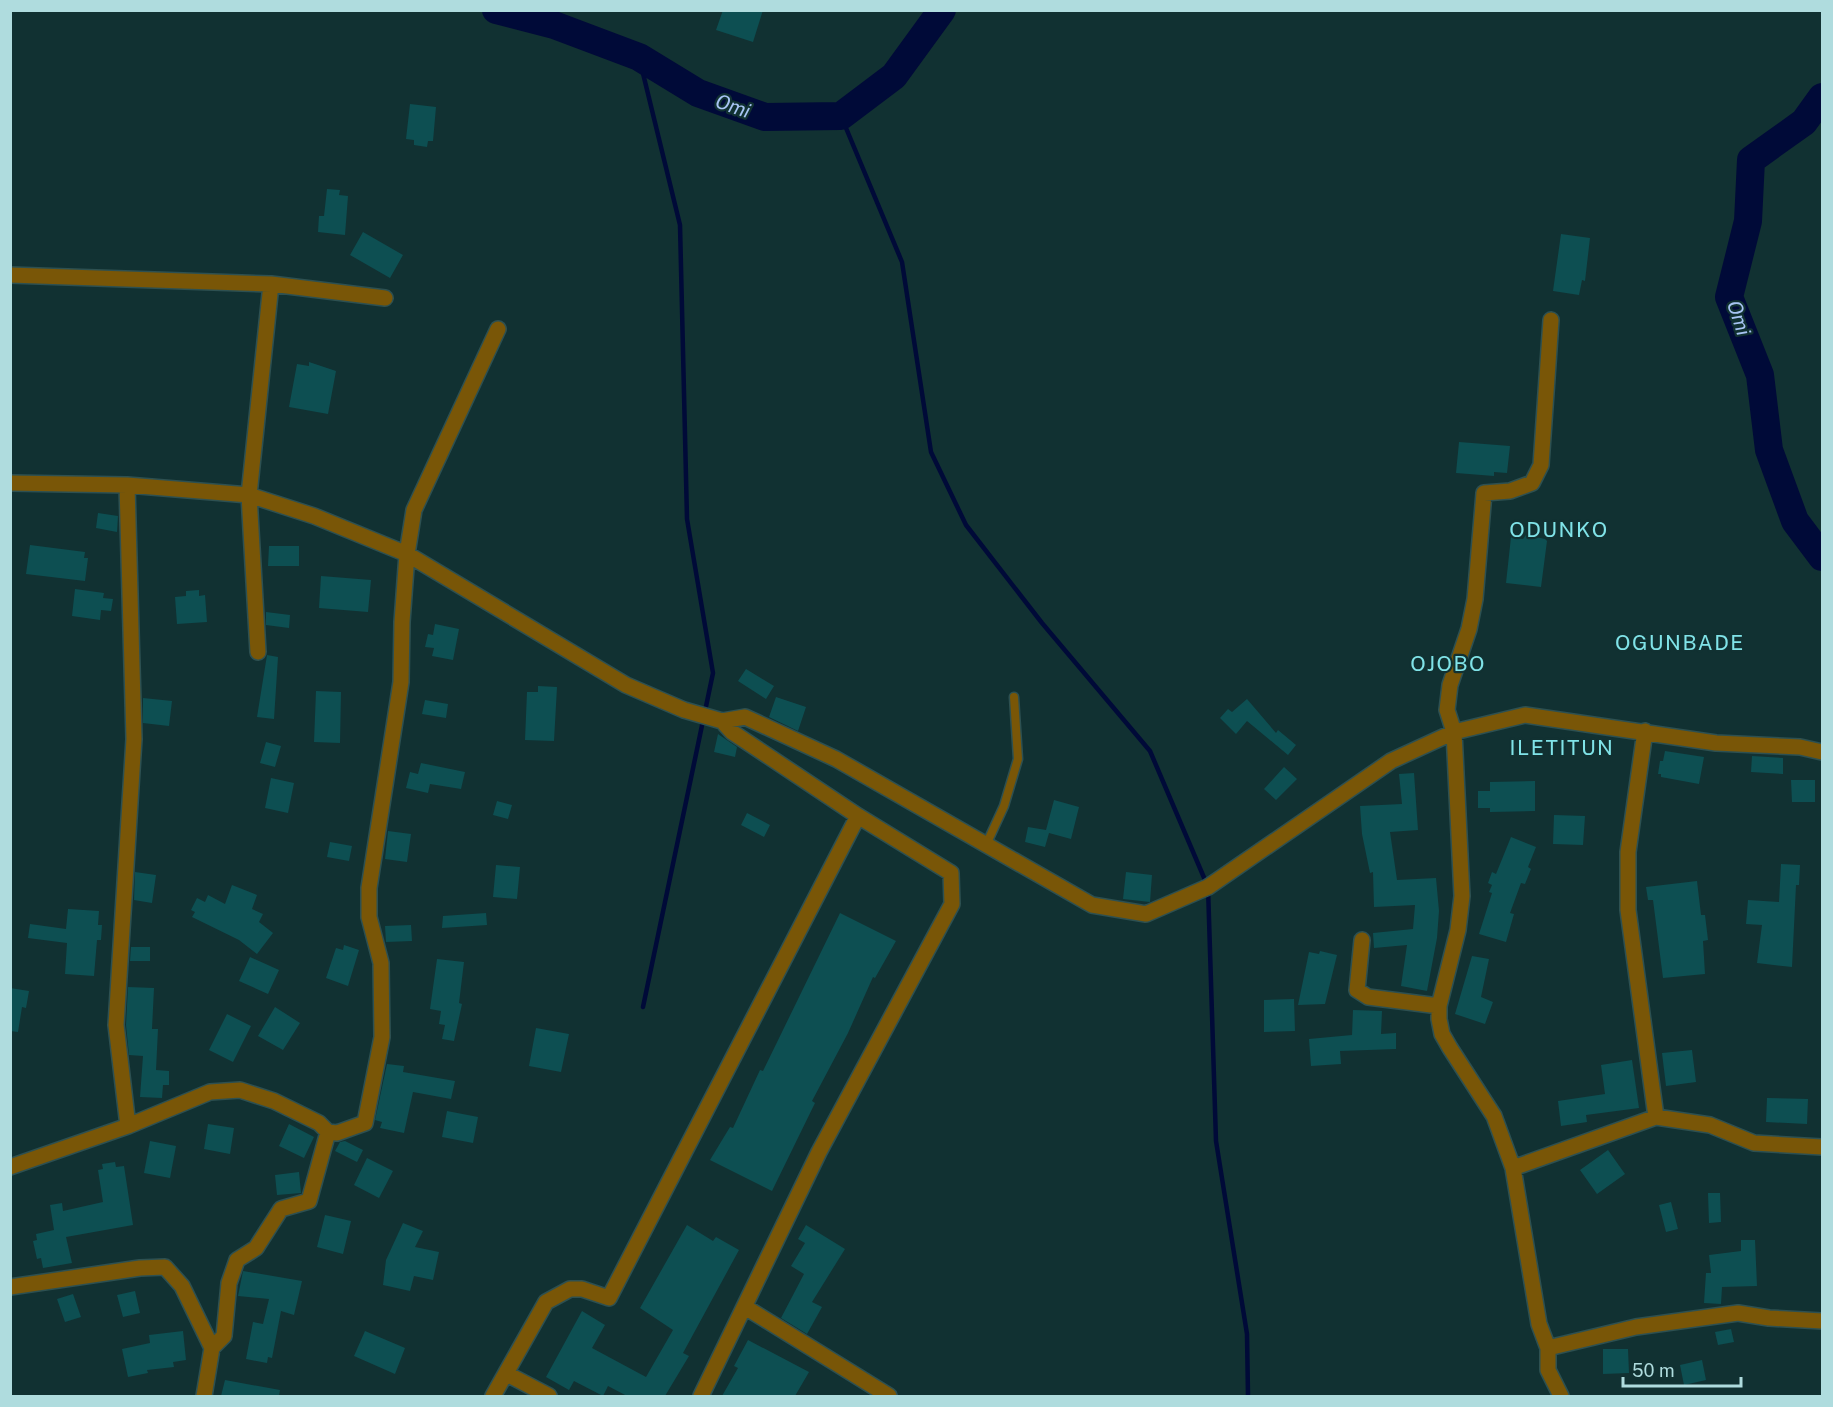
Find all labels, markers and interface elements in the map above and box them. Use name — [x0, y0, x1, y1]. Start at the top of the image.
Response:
water label: Omi — [712, 89, 754, 123]
water label: Omi — [1722, 297, 1756, 339]
district label: ODUNKO — [1509, 517, 1609, 542]
district label: OGUNBADE — [1615, 630, 1745, 655]
district label: OJOBO — [1410, 651, 1486, 676]
district label: ILETITUN — [1510, 735, 1614, 760]
scale bar — [1623, 1350, 1742, 1388]
text: 50 m — [1632, 1360, 1675, 1381]

